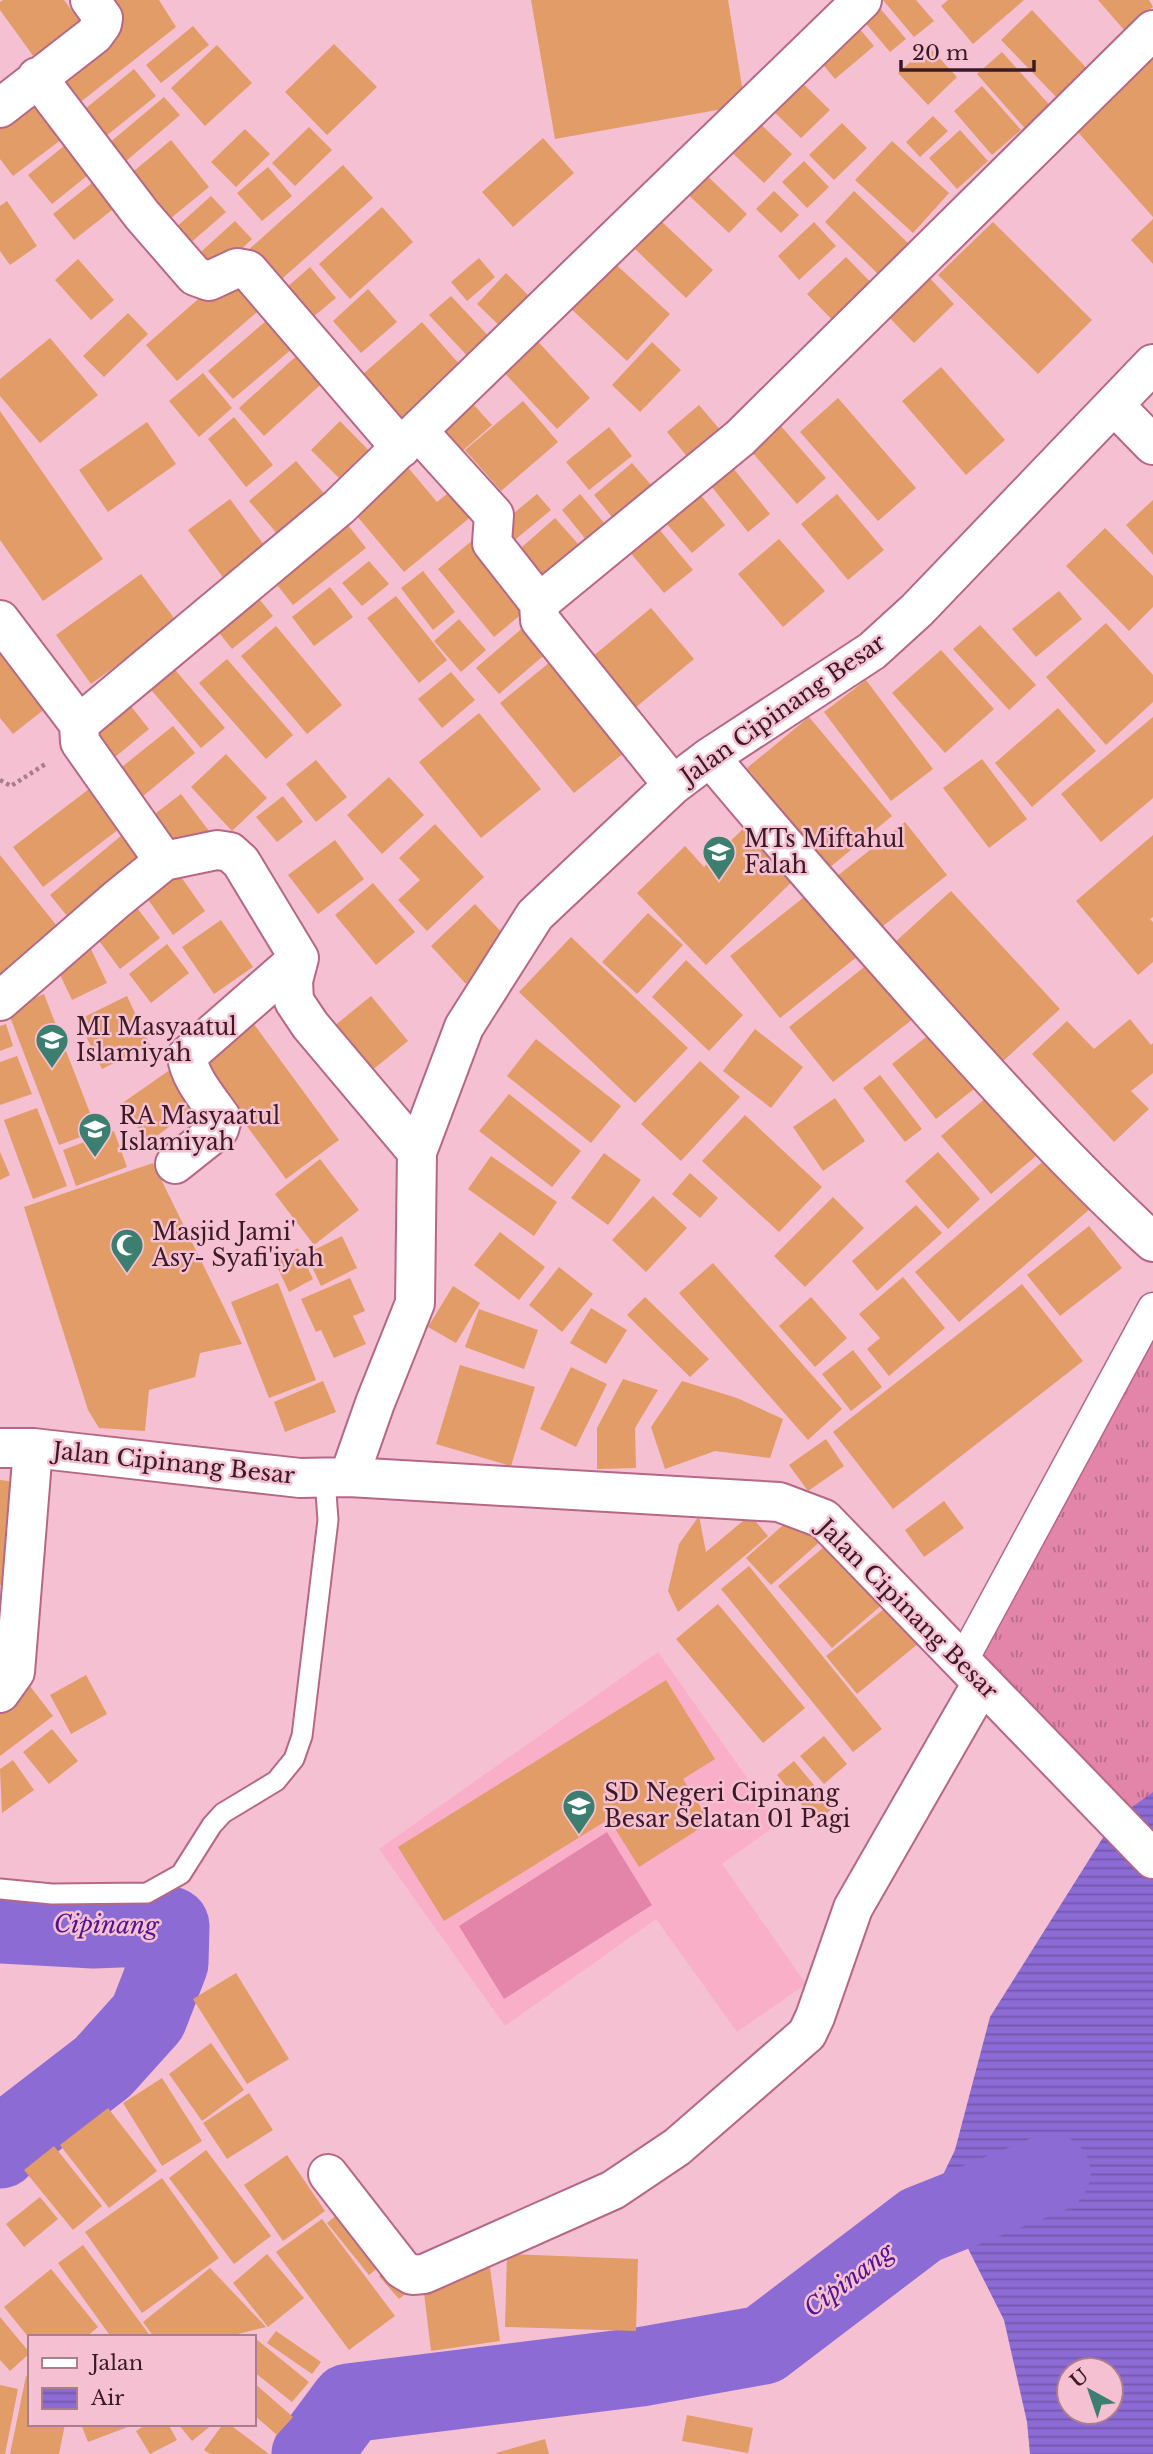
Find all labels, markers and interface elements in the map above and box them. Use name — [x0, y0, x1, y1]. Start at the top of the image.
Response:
scale bar — [901, 28, 1034, 72]
text: 20 m — [912, 40, 969, 66]
street label: Jalan Cipinang Besar — [673, 628, 891, 792]
place label: MTs Miftahul Falah — [744, 825, 905, 879]
school or university icon: MTs Miftahul Falah — [700, 833, 738, 882]
place label: MI Masyaatul Islamiyah — [76, 1013, 237, 1067]
school or university icon: MI Masyaatul Islamiyah — [33, 1021, 71, 1070]
place label: RA Masyaatul Islamiyah — [119, 1102, 280, 1156]
school or university icon: RA Masyaatul Islamiyah — [76, 1110, 114, 1159]
place label: Masjid Jami' Asy- Syafi'iyah — [151, 1218, 324, 1272]
mosque icon: Masjid Jami' Asy- Syafi'iyah — [108, 1226, 146, 1275]
street label: Jalan Cipinang Besar — [49, 1436, 296, 1490]
street label: Jalan Cipinang Besar — [810, 1511, 1004, 1705]
place label: SD Negeri Cipinang Besar Selatan 01 Pagi — [604, 1779, 850, 1833]
school or university icon: SD Negeri Cipinang Besar Selatan 01 Pagi — [560, 1787, 598, 1836]
water label: Cipinang — [54, 1909, 160, 1940]
water label: Cipinang — [798, 2236, 901, 2323]
legend — [28, 2335, 256, 2426]
text: Jalan — [88, 2350, 143, 2376]
north arrow — [1055, 2356, 1125, 2426]
text: U — [1066, 2364, 1093, 2393]
text: Air — [90, 2385, 124, 2411]

